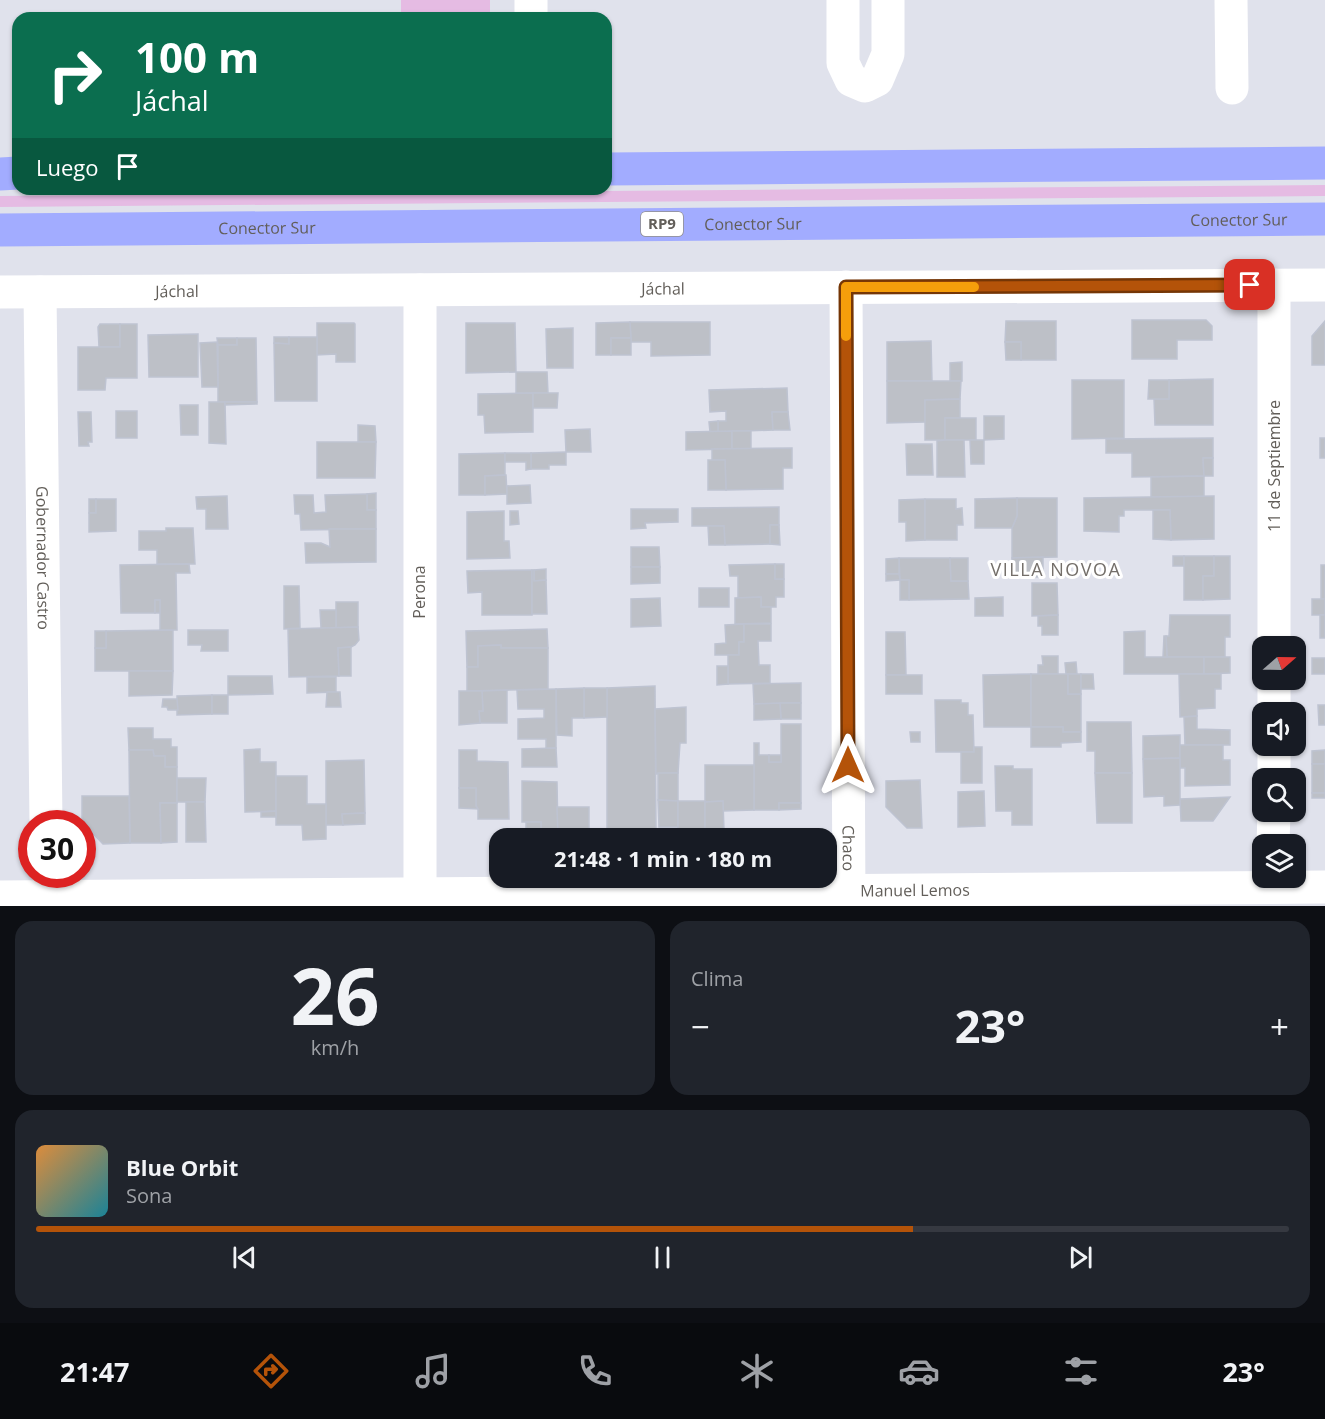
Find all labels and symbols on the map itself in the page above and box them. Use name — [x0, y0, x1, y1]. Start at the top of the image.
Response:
street label: Conector Sur — [1190, 208, 1288, 231]
road number: RP9 — [641, 212, 683, 236]
street label: Conector Sur — [704, 212, 802, 235]
street label: Conector Sur — [218, 216, 316, 239]
pin — [1224, 259, 1275, 310]
street label: Jáchal — [639, 277, 685, 300]
street label: Jáchal — [153, 280, 199, 302]
street label: 11 de Septiembre — [1263, 400, 1285, 532]
street label: Gobernador Castro — [31, 486, 55, 630]
district label: VILLA NOVOA — [991, 557, 1121, 581]
street label: Perona — [408, 565, 430, 619]
north arrow — [1252, 636, 1306, 690]
position arrow — [816, 733, 880, 797]
speed limit sign: 30 — [18, 810, 96, 888]
street label: Chaco — [838, 825, 860, 871]
street label: Manuel Lemos — [860, 879, 970, 902]

